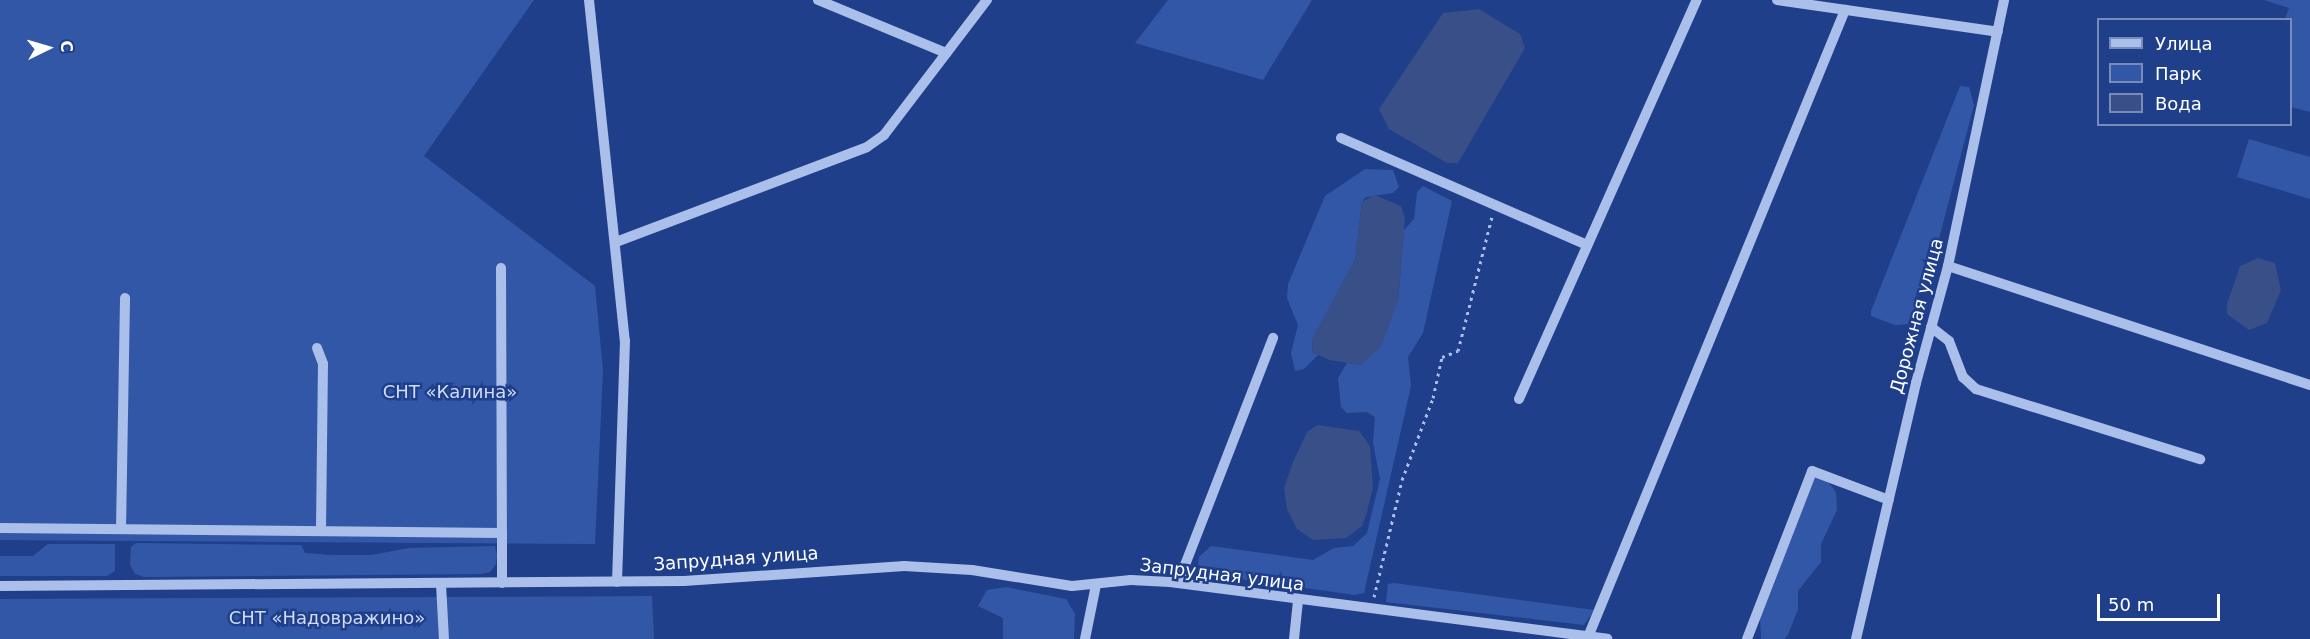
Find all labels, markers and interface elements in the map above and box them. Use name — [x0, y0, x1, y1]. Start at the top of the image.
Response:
north arrow — [18, 18, 78, 78]
legend — [2097, 18, 2292, 126]
text: Улица — [2155, 33, 2212, 54]
text: С — [56, 40, 76, 53]
text: Парк — [2155, 63, 2202, 84]
text: Вода — [2155, 93, 2202, 114]
street label: Дорожная улица — [1886, 236, 1948, 396]
park label: СНТ «Калина» — [383, 381, 517, 403]
street label: Запрудная улица — [653, 542, 819, 576]
street label: Запрудная улица — [1139, 554, 1305, 596]
scale bar — [2100, 582, 2223, 620]
text: 50 m — [2108, 594, 2154, 615]
park label: СНТ «Надовражино» — [229, 607, 425, 629]

